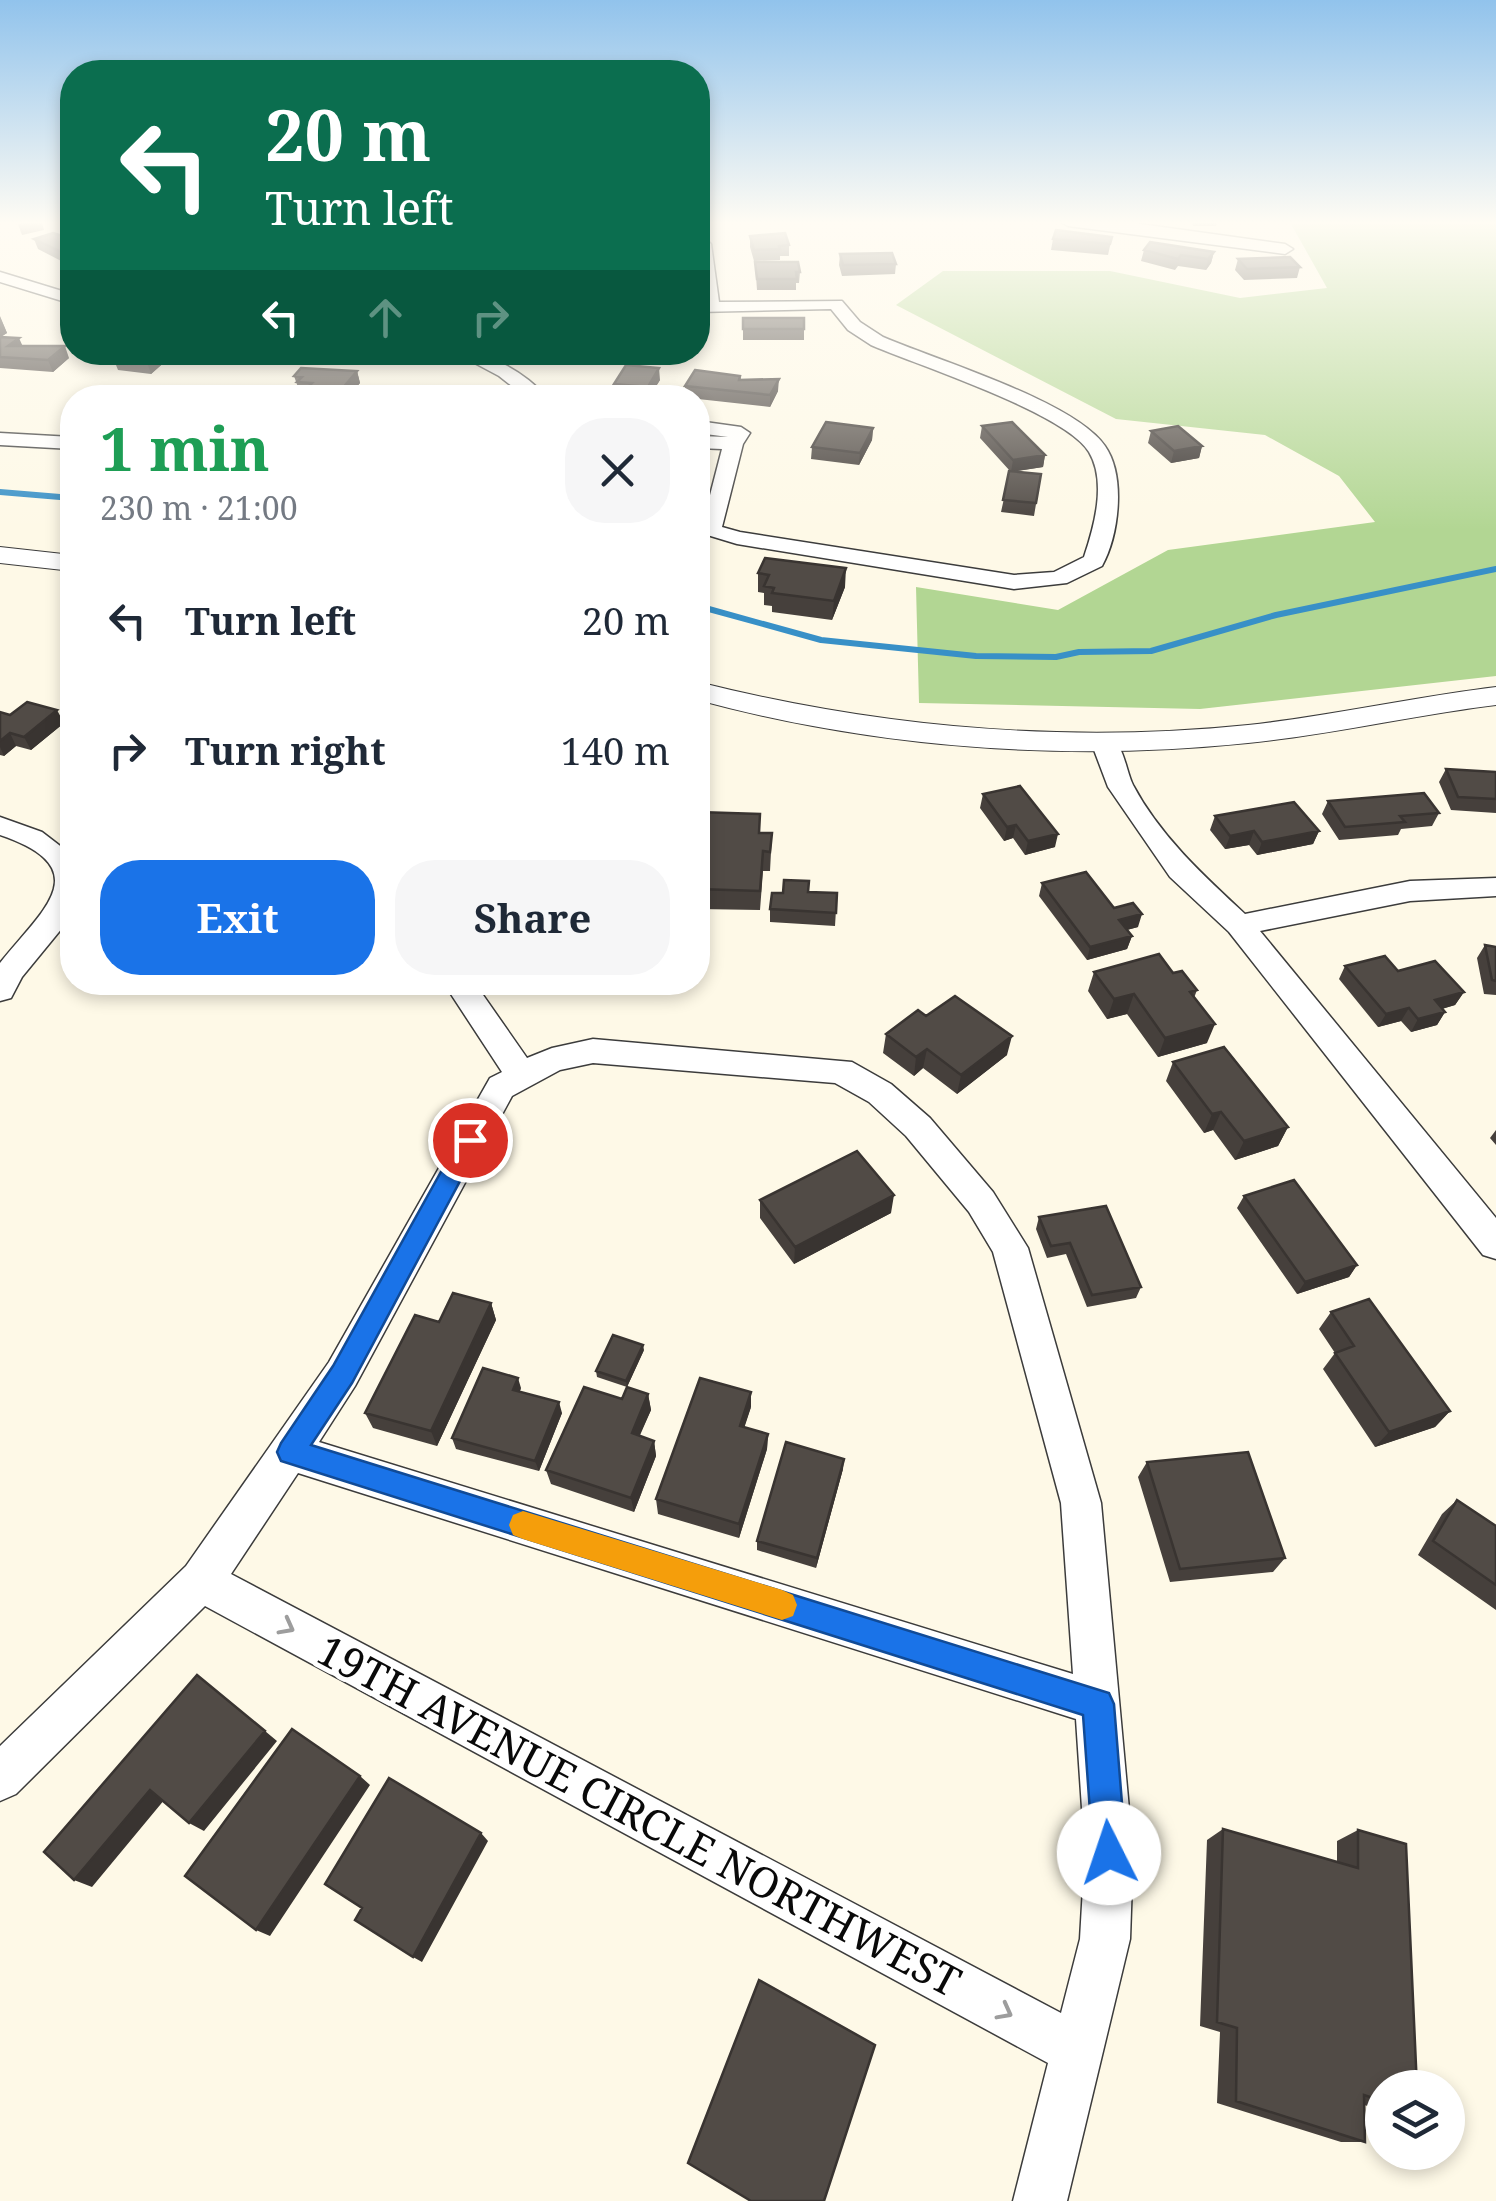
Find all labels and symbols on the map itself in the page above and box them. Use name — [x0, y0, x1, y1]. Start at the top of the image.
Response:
pin — [428, 1098, 513, 1183]
one-way arrow — [276, 1615, 294, 1635]
street label: 19TH AVENUE CIRCLE NORTHWEST — [308, 1620, 971, 2009]
position arrow — [1057, 1801, 1161, 1905]
one-way arrow — [995, 2000, 1013, 2019]

